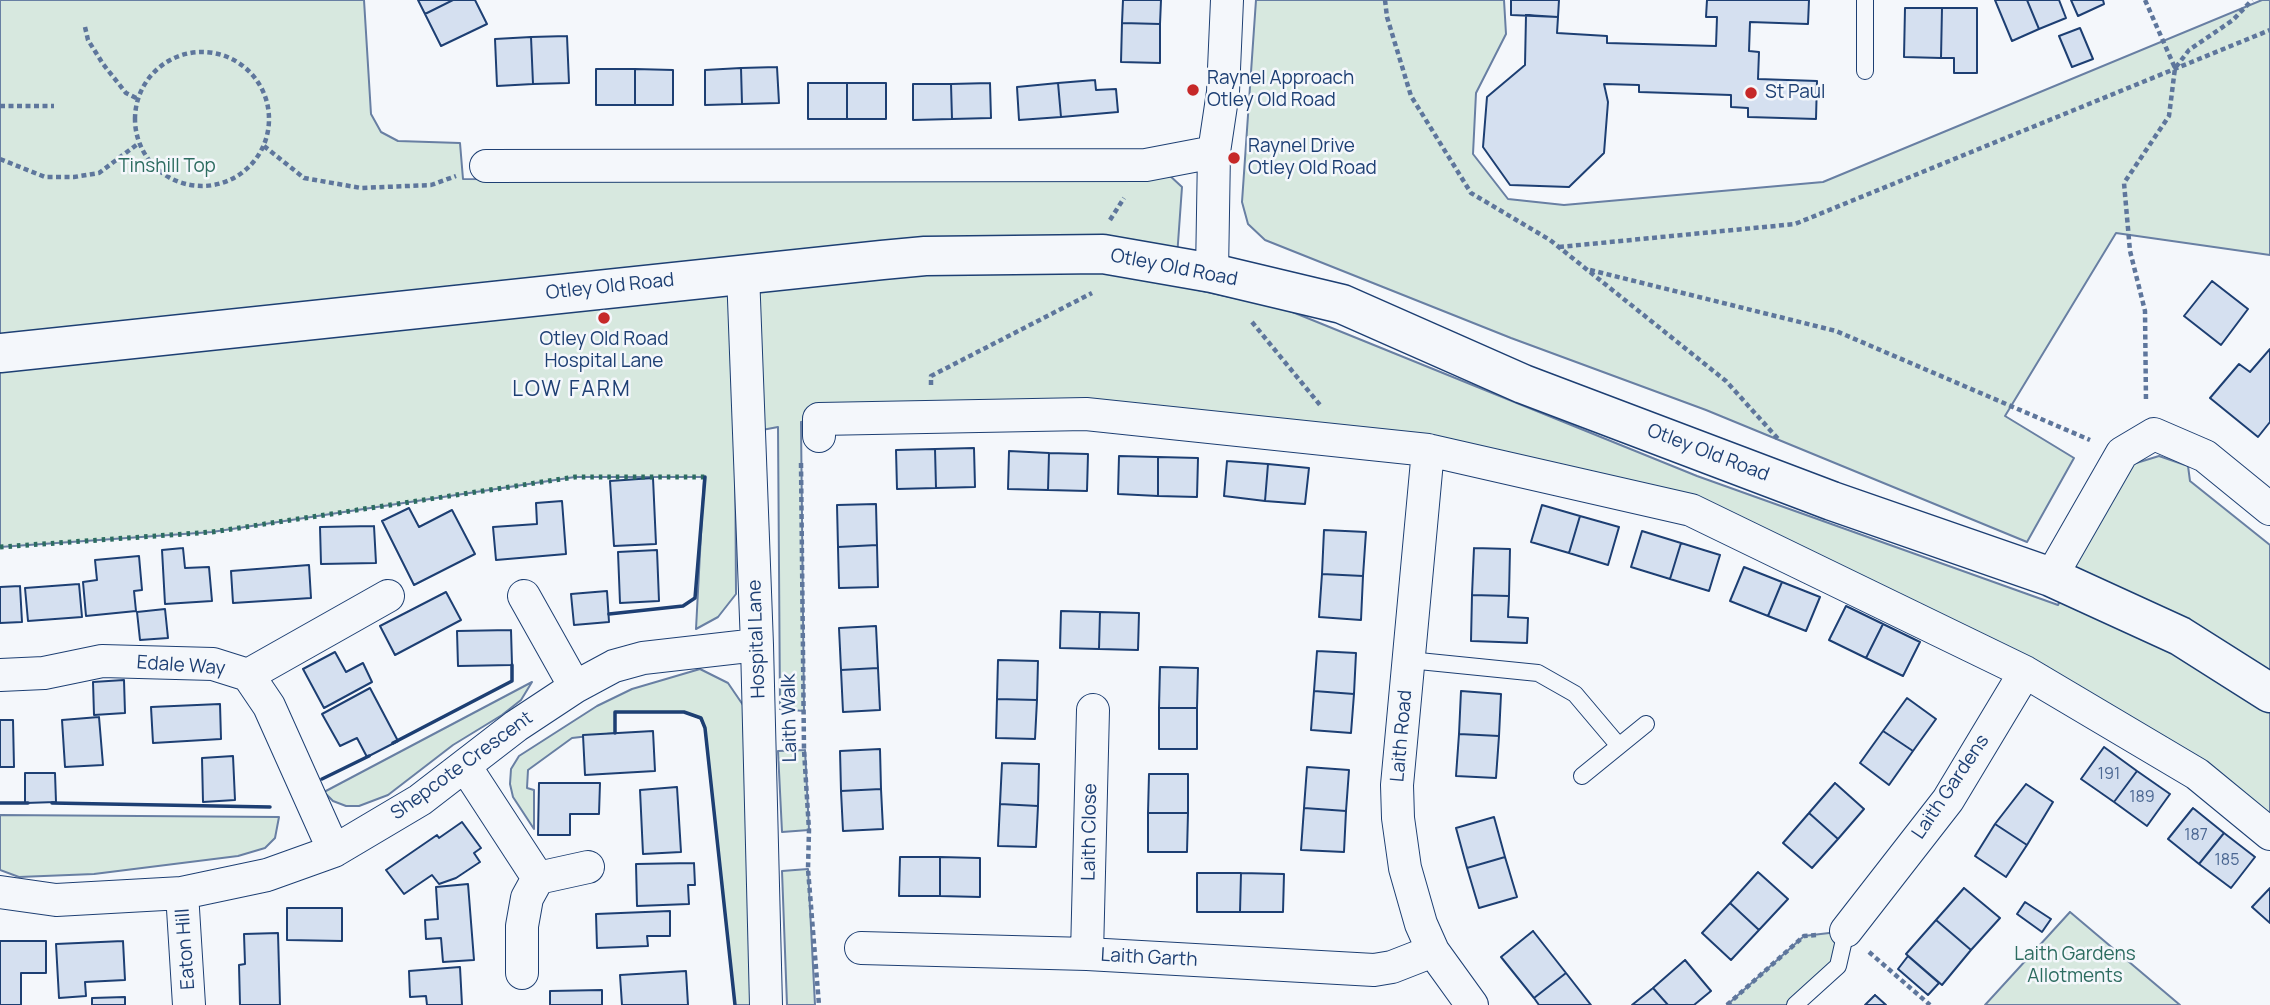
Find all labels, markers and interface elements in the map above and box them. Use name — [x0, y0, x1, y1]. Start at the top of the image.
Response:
place label: Raynel Approach Otley Old Road — [1207, 68, 1354, 112]
marker: Raynel Approach Otley Old Road — [1185, 82, 1201, 98]
place label: St Paul — [1765, 82, 1825, 104]
marker: St Paul — [1743, 85, 1759, 101]
place label: Raynel Drive Otley Old Road — [1248, 136, 1377, 180]
marker: Raynel Drive Otley Old Road — [1226, 150, 1242, 166]
park label: Tinshill Top — [118, 156, 216, 178]
street label: Otley Old Road — [1109, 245, 1239, 291]
street label: Otley Old Road — [545, 269, 675, 305]
marker: Otley Old Road Hospital Lane — [596, 310, 612, 326]
place label: Otley Old Road Hospital Lane — [540, 329, 668, 373]
district label: LOW FARM — [513, 377, 631, 403]
street label: Otley Old Road — [1644, 419, 1772, 487]
street label: Hospital Lane — [744, 579, 770, 699]
street label: Edale Way — [136, 652, 226, 680]
street label: Laith Walk — [778, 673, 802, 763]
street label: Laith Road — [1387, 689, 1417, 783]
street label: Shepcote Crescent — [387, 707, 537, 825]
street label: Laith Gardens — [1908, 730, 1994, 844]
house number: 191 — [2098, 765, 2120, 785]
street label: Laith Close — [1078, 783, 1102, 881]
house number: 189 — [2129, 788, 2155, 808]
house number: 187 — [2184, 826, 2208, 846]
house number: 185 — [2215, 851, 2239, 871]
street label: Eaton Hill — [172, 908, 200, 990]
street label: Laith Garth — [1100, 944, 1198, 972]
park label: Laith Gardens Allotments — [2014, 944, 2136, 988]

